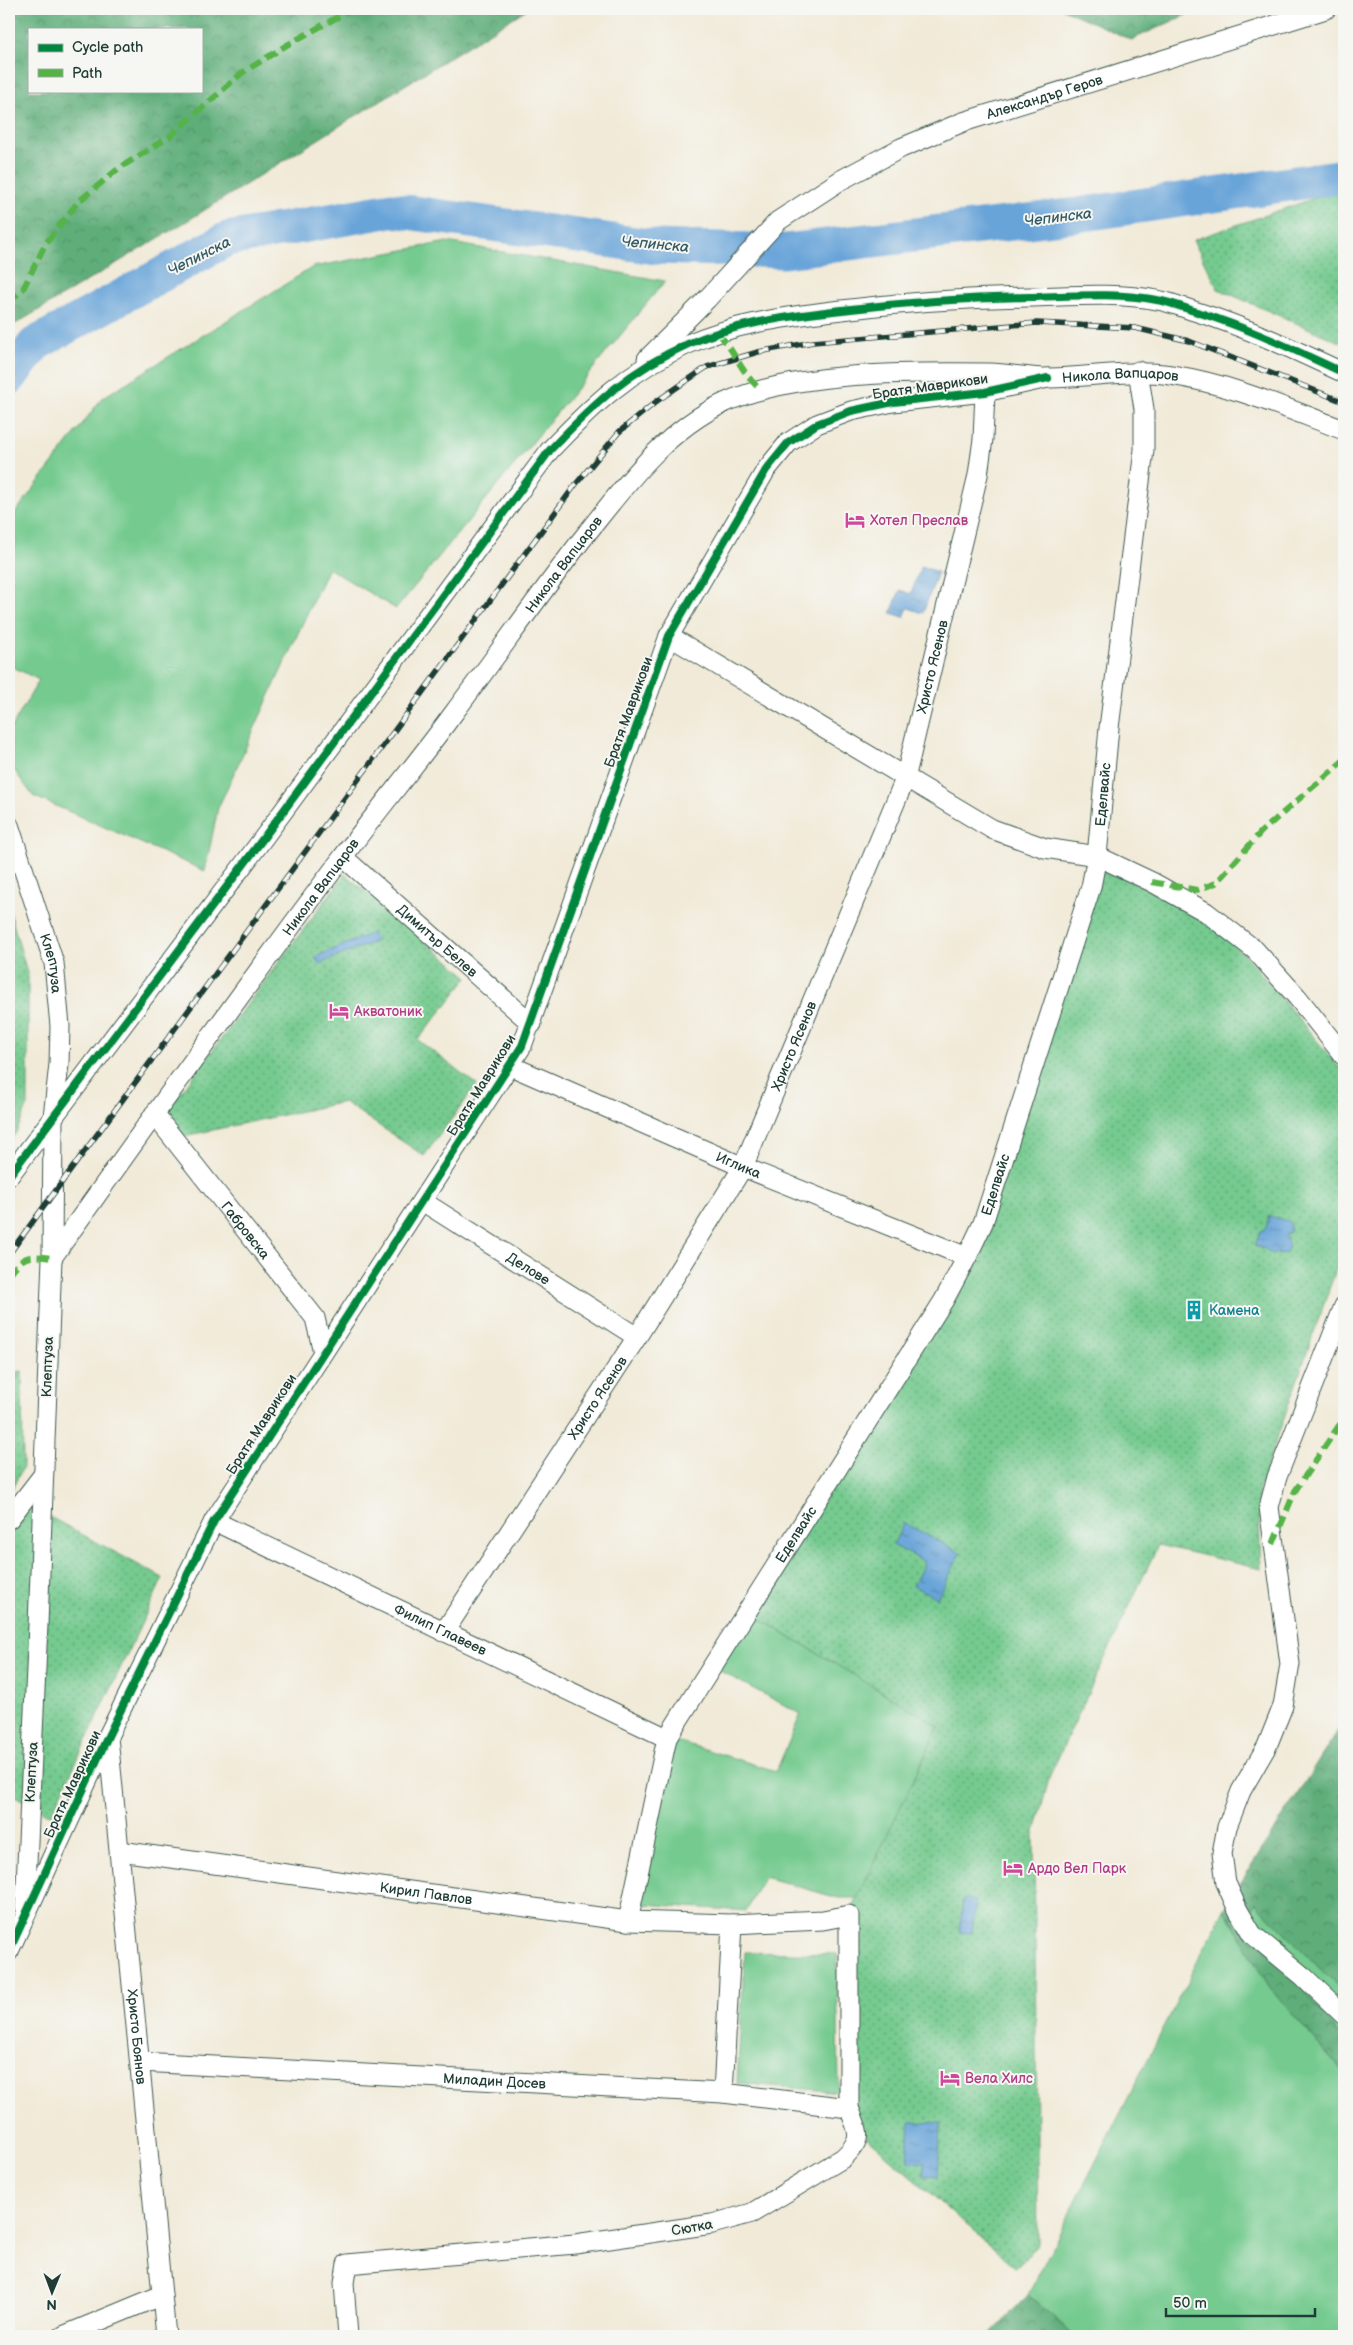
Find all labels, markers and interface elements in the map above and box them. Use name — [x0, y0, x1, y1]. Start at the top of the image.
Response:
legend — [28, 28, 202, 92]
text: Cycle path — [72, 38, 143, 57]
text: Path — [72, 64, 102, 83]
street label: Александър Геров — [983, 71, 1105, 123]
water label: Чепинска — [1023, 204, 1093, 231]
water label: Чепинска — [165, 232, 234, 280]
water label: Чепинска — [620, 232, 690, 257]
street label: Никола Вапцаров — [1062, 365, 1181, 387]
street label: Братя Маврикови — [871, 370, 989, 403]
hotel icon: Хотел Преслав — [844, 509, 866, 531]
street label: Никола Вапцаров — [522, 512, 606, 616]
place label: Хотел Преслав — [870, 512, 969, 529]
street label: Христо Ясенов — [913, 618, 952, 715]
street label: Братя Маврикови — [601, 654, 656, 770]
street label: Еделвайс — [1092, 762, 1115, 827]
street label: Никола Вапцаров — [279, 835, 363, 939]
street label: Димитър Белев — [393, 901, 481, 981]
street label: Клептуза — [36, 931, 65, 995]
street label: Христо Ясенов — [768, 998, 820, 1094]
hotel icon: Акватоник — [328, 1000, 350, 1022]
place label: Акватоник — [353, 1003, 423, 1020]
street label: Братя Маврикови — [443, 1031, 520, 1139]
street label: Иглика — [713, 1148, 764, 1183]
street label: Еделвайс — [978, 1152, 1014, 1218]
street label: Габровска — [217, 1198, 274, 1263]
street label: Делове — [503, 1249, 553, 1289]
building icon: Камена — [1183, 1299, 1205, 1321]
place label: Камена — [1209, 1302, 1260, 1319]
street label: Клептуза — [38, 1336, 57, 1398]
street label: Христо Ясенов — [564, 1353, 631, 1443]
street label: Братя Маврикови — [223, 1371, 300, 1478]
street label: Еделвайс — [772, 1503, 821, 1566]
street label: Филип Главеев — [391, 1600, 490, 1660]
street label: Братя Маврикови — [40, 1728, 105, 1841]
street label: Клептуза — [21, 1740, 42, 1803]
hotel icon: Ардо Вел Парк — [1002, 1857, 1024, 1879]
place label: Ардо Вел Парк — [1027, 1860, 1127, 1877]
street label: Кирил Павлов — [379, 1879, 474, 1909]
street label: Христо Боянов — [123, 1988, 150, 2086]
hotel icon: Вела Хилс — [939, 2067, 961, 2089]
street label: Миладин Досев — [443, 2070, 547, 2093]
place label: Вела Хилс — [965, 2070, 1033, 2087]
street label: Сютка — [670, 2215, 715, 2239]
north arrow — [28, 2268, 78, 2318]
scale bar — [1166, 2285, 1314, 2317]
text: 50 m — [1173, 2294, 1207, 2313]
text: N — [46, 2296, 57, 2313]

